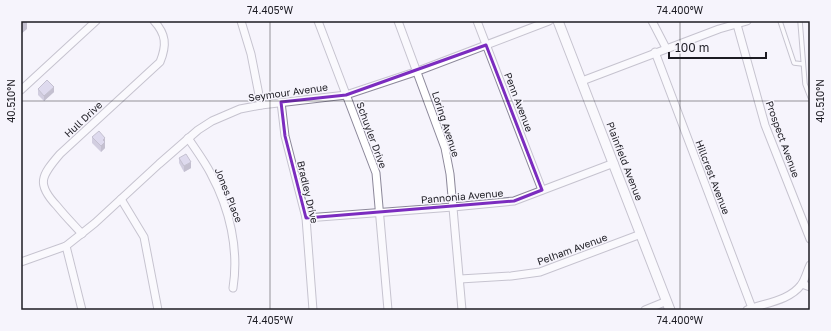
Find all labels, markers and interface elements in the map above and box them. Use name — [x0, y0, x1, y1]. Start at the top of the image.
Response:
text: 74.405°W — [247, 4, 293, 16]
text: 74.400°W — [657, 4, 704, 16]
scale bar — [669, 34, 766, 60]
text: 100 m — [675, 40, 709, 55]
street label: Penn Avenue — [502, 71, 536, 133]
text: 40.510°N — [5, 79, 17, 123]
text: 40.510°N — [814, 79, 826, 123]
street label: Seymour Avenue — [247, 80, 329, 104]
street label: Loring Avenue — [430, 90, 462, 159]
street label: Hull Drive — [62, 98, 105, 140]
street label: Prospect Avenue — [764, 99, 803, 179]
street label: Schuyler Drive — [354, 100, 390, 170]
street label: Plainfield Avenue — [604, 120, 646, 202]
street label: Hillcrest Avenue — [693, 138, 733, 216]
street label: Bradley Drive — [295, 160, 321, 225]
street label: Jones Place — [213, 166, 245, 224]
street label: Pannonia Avenue — [420, 186, 504, 206]
street label: Pelham Avenue — [535, 231, 609, 267]
text: 74.405°W — [247, 314, 293, 326]
text: 74.400°W — [657, 314, 704, 326]

